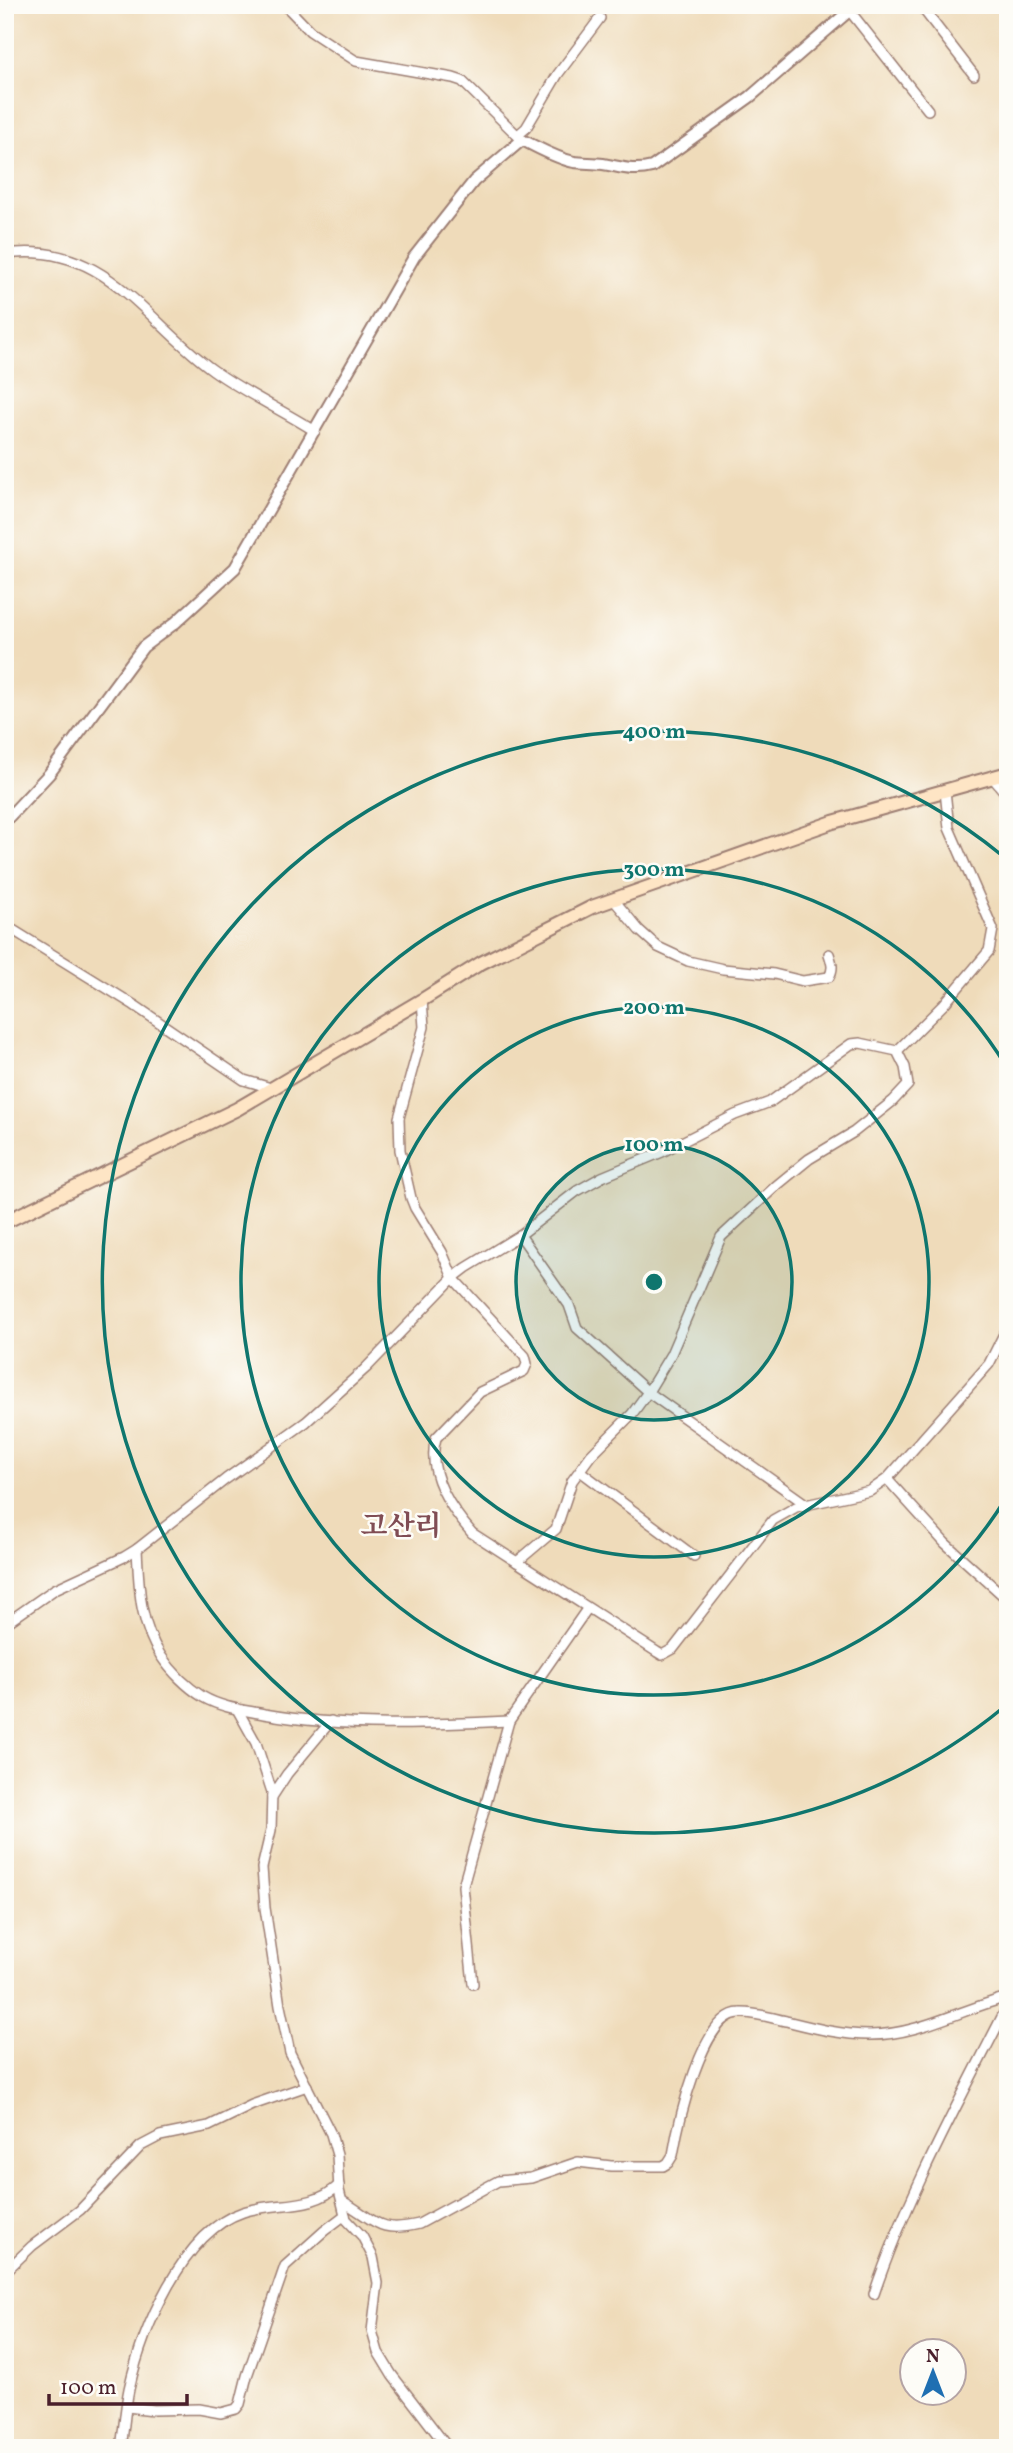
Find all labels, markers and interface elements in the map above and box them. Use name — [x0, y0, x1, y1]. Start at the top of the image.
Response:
text: 400 m — [623, 718, 685, 747]
text: 300 m — [624, 856, 684, 885]
text: 200 m — [623, 994, 685, 1023]
text: 100 m — [624, 1131, 684, 1160]
centre of rings — [642, 1270, 666, 1294]
district label: 고산리 — [360, 1508, 442, 1547]
north arrow — [898, 2338, 968, 2408]
text: N — [926, 2344, 940, 2370]
scale bar — [49, 2362, 187, 2406]
text: 100 m — [60, 2374, 117, 2403]

